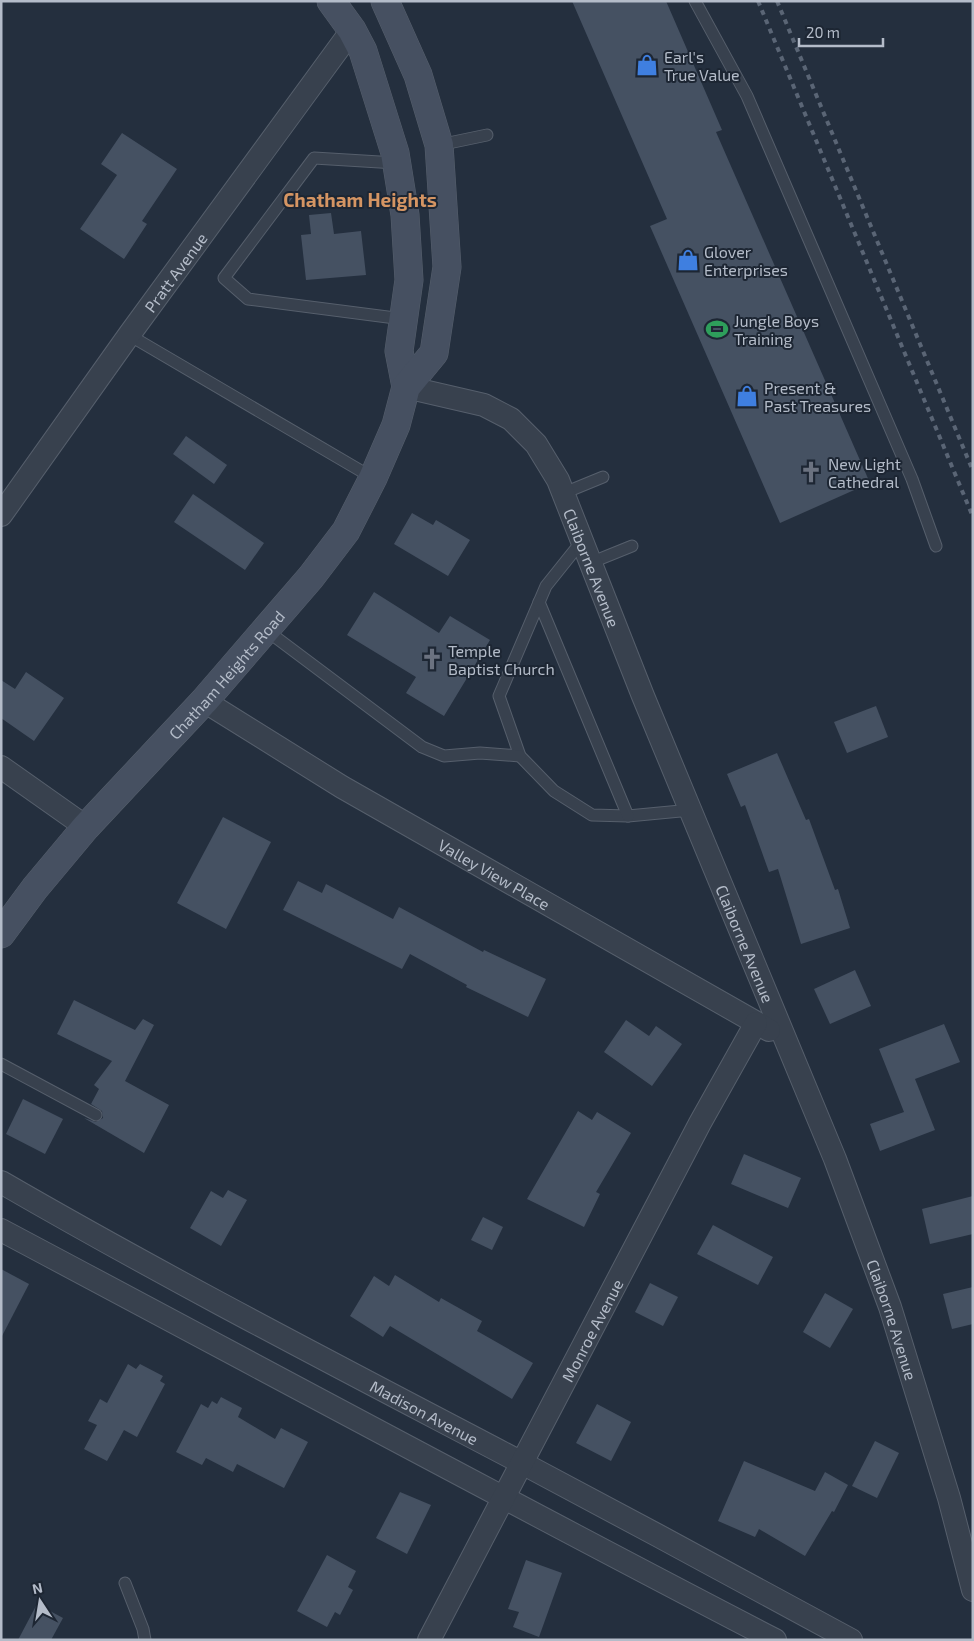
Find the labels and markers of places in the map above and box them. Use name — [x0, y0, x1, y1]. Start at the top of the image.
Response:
place label: Earl's True Value — [664, 47, 740, 84]
shop icon: Earl's True Value — [634, 52, 660, 78]
place label: Glover Enterprises — [704, 242, 788, 279]
shop icon: Glover Enterprises — [675, 247, 701, 273]
place label: Jungle Boys Training — [734, 311, 819, 348]
sports icon: Jungle Boys Training — [704, 316, 730, 342]
place label: Present & Past Treasures — [764, 378, 871, 415]
shop icon: Present & Past Treasures — [734, 383, 760, 409]
place label: New Light Cathedral — [828, 454, 901, 491]
church icon: New Light Cathedral — [798, 459, 824, 485]
place label: Temple Baptist Church — [448, 641, 555, 678]
church icon: Temple Baptist Church — [419, 646, 445, 672]

